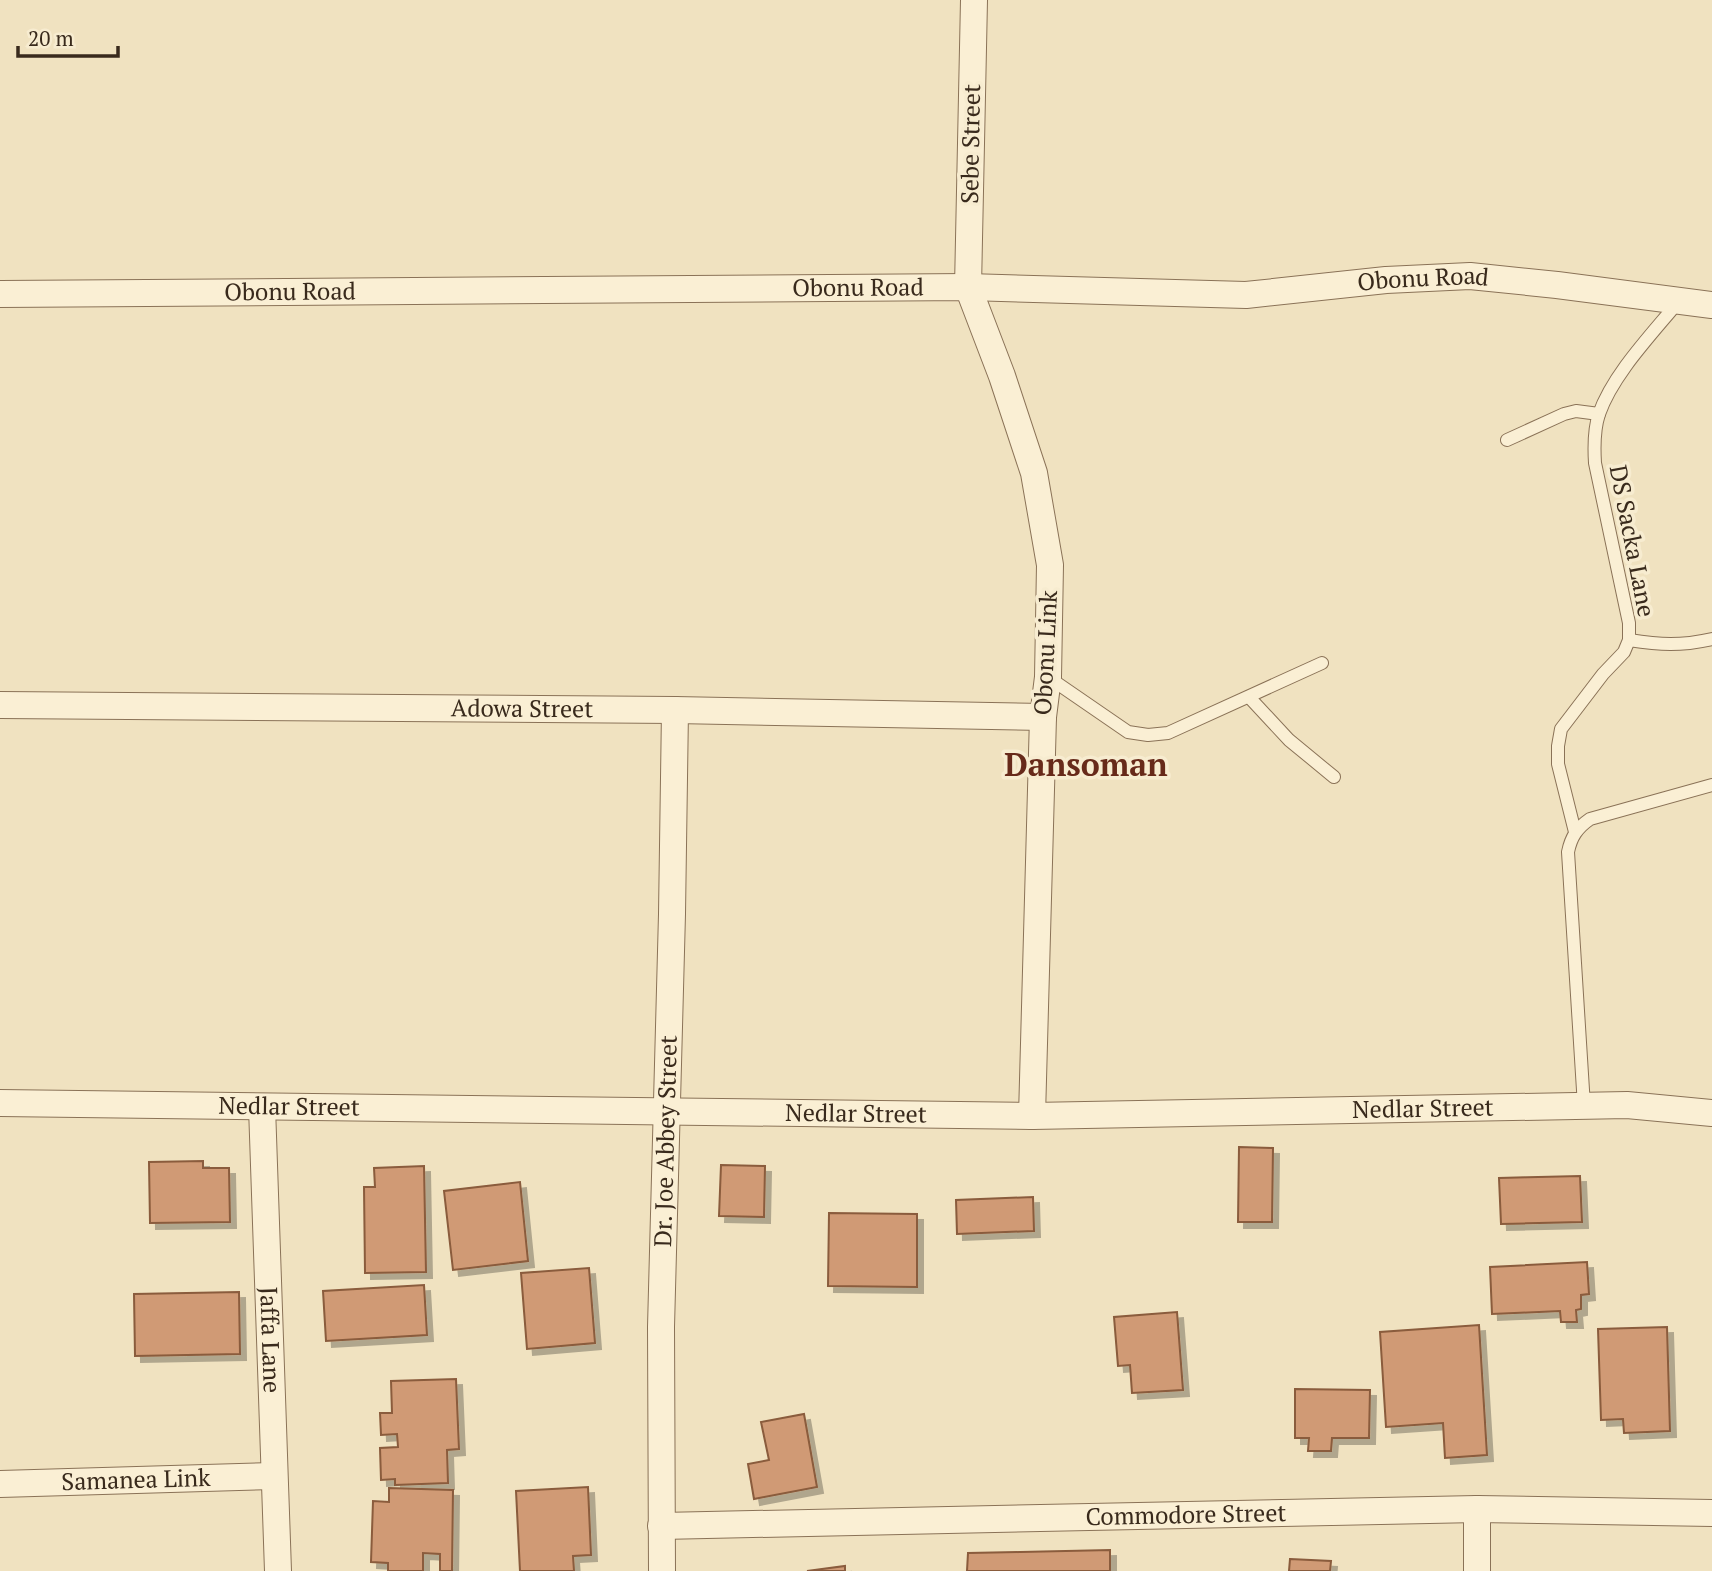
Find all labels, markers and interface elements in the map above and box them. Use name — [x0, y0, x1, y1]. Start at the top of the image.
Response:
scale bar — [18, 14, 117, 58]
text: 20 m — [28, 24, 74, 52]
street label: Sebe Street — [953, 84, 987, 204]
street label: Obonu Road — [1356, 259, 1490, 298]
street label: Obonu Road — [792, 270, 924, 303]
street label: Obonu Road — [224, 274, 356, 307]
street label: DS Sacka Lane — [1603, 462, 1663, 619]
street label: Obonu Link — [1026, 589, 1064, 716]
street label: Adowa Street — [451, 691, 593, 724]
district label: Dansoman — [1004, 743, 1168, 785]
street label: Dr. Joe Abbey Street — [646, 1035, 684, 1247]
street label: Nedlar Street — [218, 1089, 360, 1123]
street label: Nedlar Street — [1352, 1090, 1494, 1125]
street label: Nedlar Street — [785, 1096, 927, 1130]
street label: Jaffa Lane — [253, 1286, 289, 1394]
street label: Samanea Link — [61, 1461, 212, 1497]
street label: Commodore Street — [1085, 1496, 1287, 1532]

